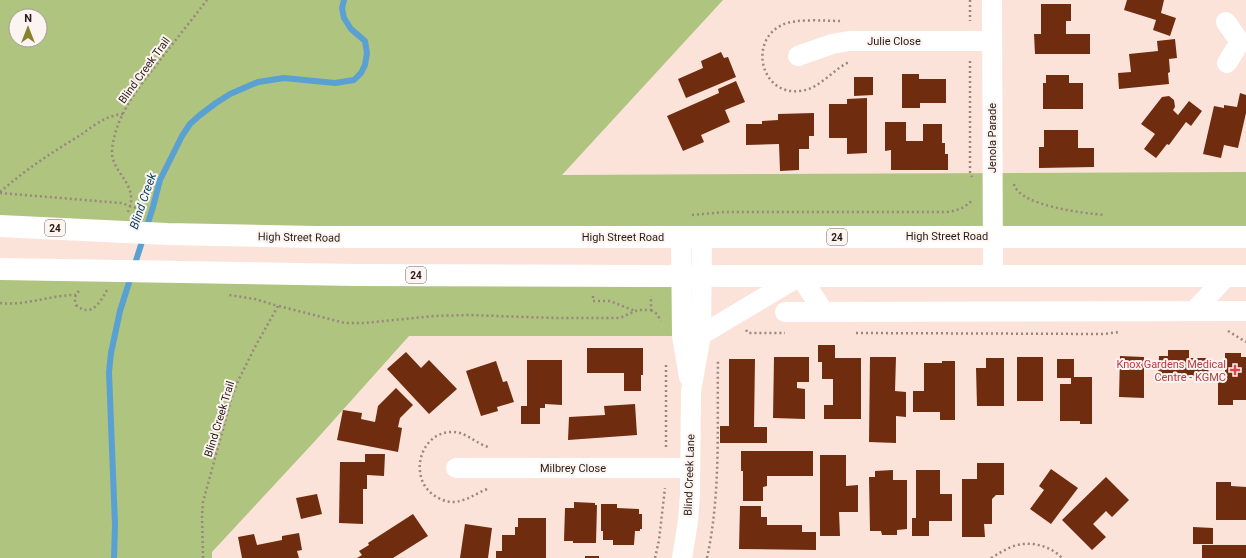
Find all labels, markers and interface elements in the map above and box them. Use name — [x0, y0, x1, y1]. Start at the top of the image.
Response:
north arrow — [8, 8, 48, 48]
text: N — [24, 12, 32, 25]
street label: Blind Creek Trail — [116, 35, 173, 106]
street label: Julie Close — [867, 35, 921, 48]
street label: Jenola Parade — [986, 103, 999, 173]
water label: Blind Creek — [127, 170, 159, 231]
road number: 24 — [45, 220, 65, 236]
road number: 24 — [827, 229, 847, 245]
street label: High Street Road — [258, 230, 340, 245]
street label: High Street Road — [906, 230, 988, 243]
street label: High Street Road — [582, 231, 664, 244]
road number: 24 — [406, 267, 426, 283]
place label: Knox Gardens Medical Centre - KGMC — [1116, 358, 1226, 384]
marker: Knox Gardens Medical Centre - KGMC — [1229, 364, 1241, 376]
street label: Blind Creek Trail — [202, 380, 237, 459]
street label: Blind Creek Lane — [682, 434, 697, 516]
street label: Milbrey Close — [540, 462, 606, 475]

